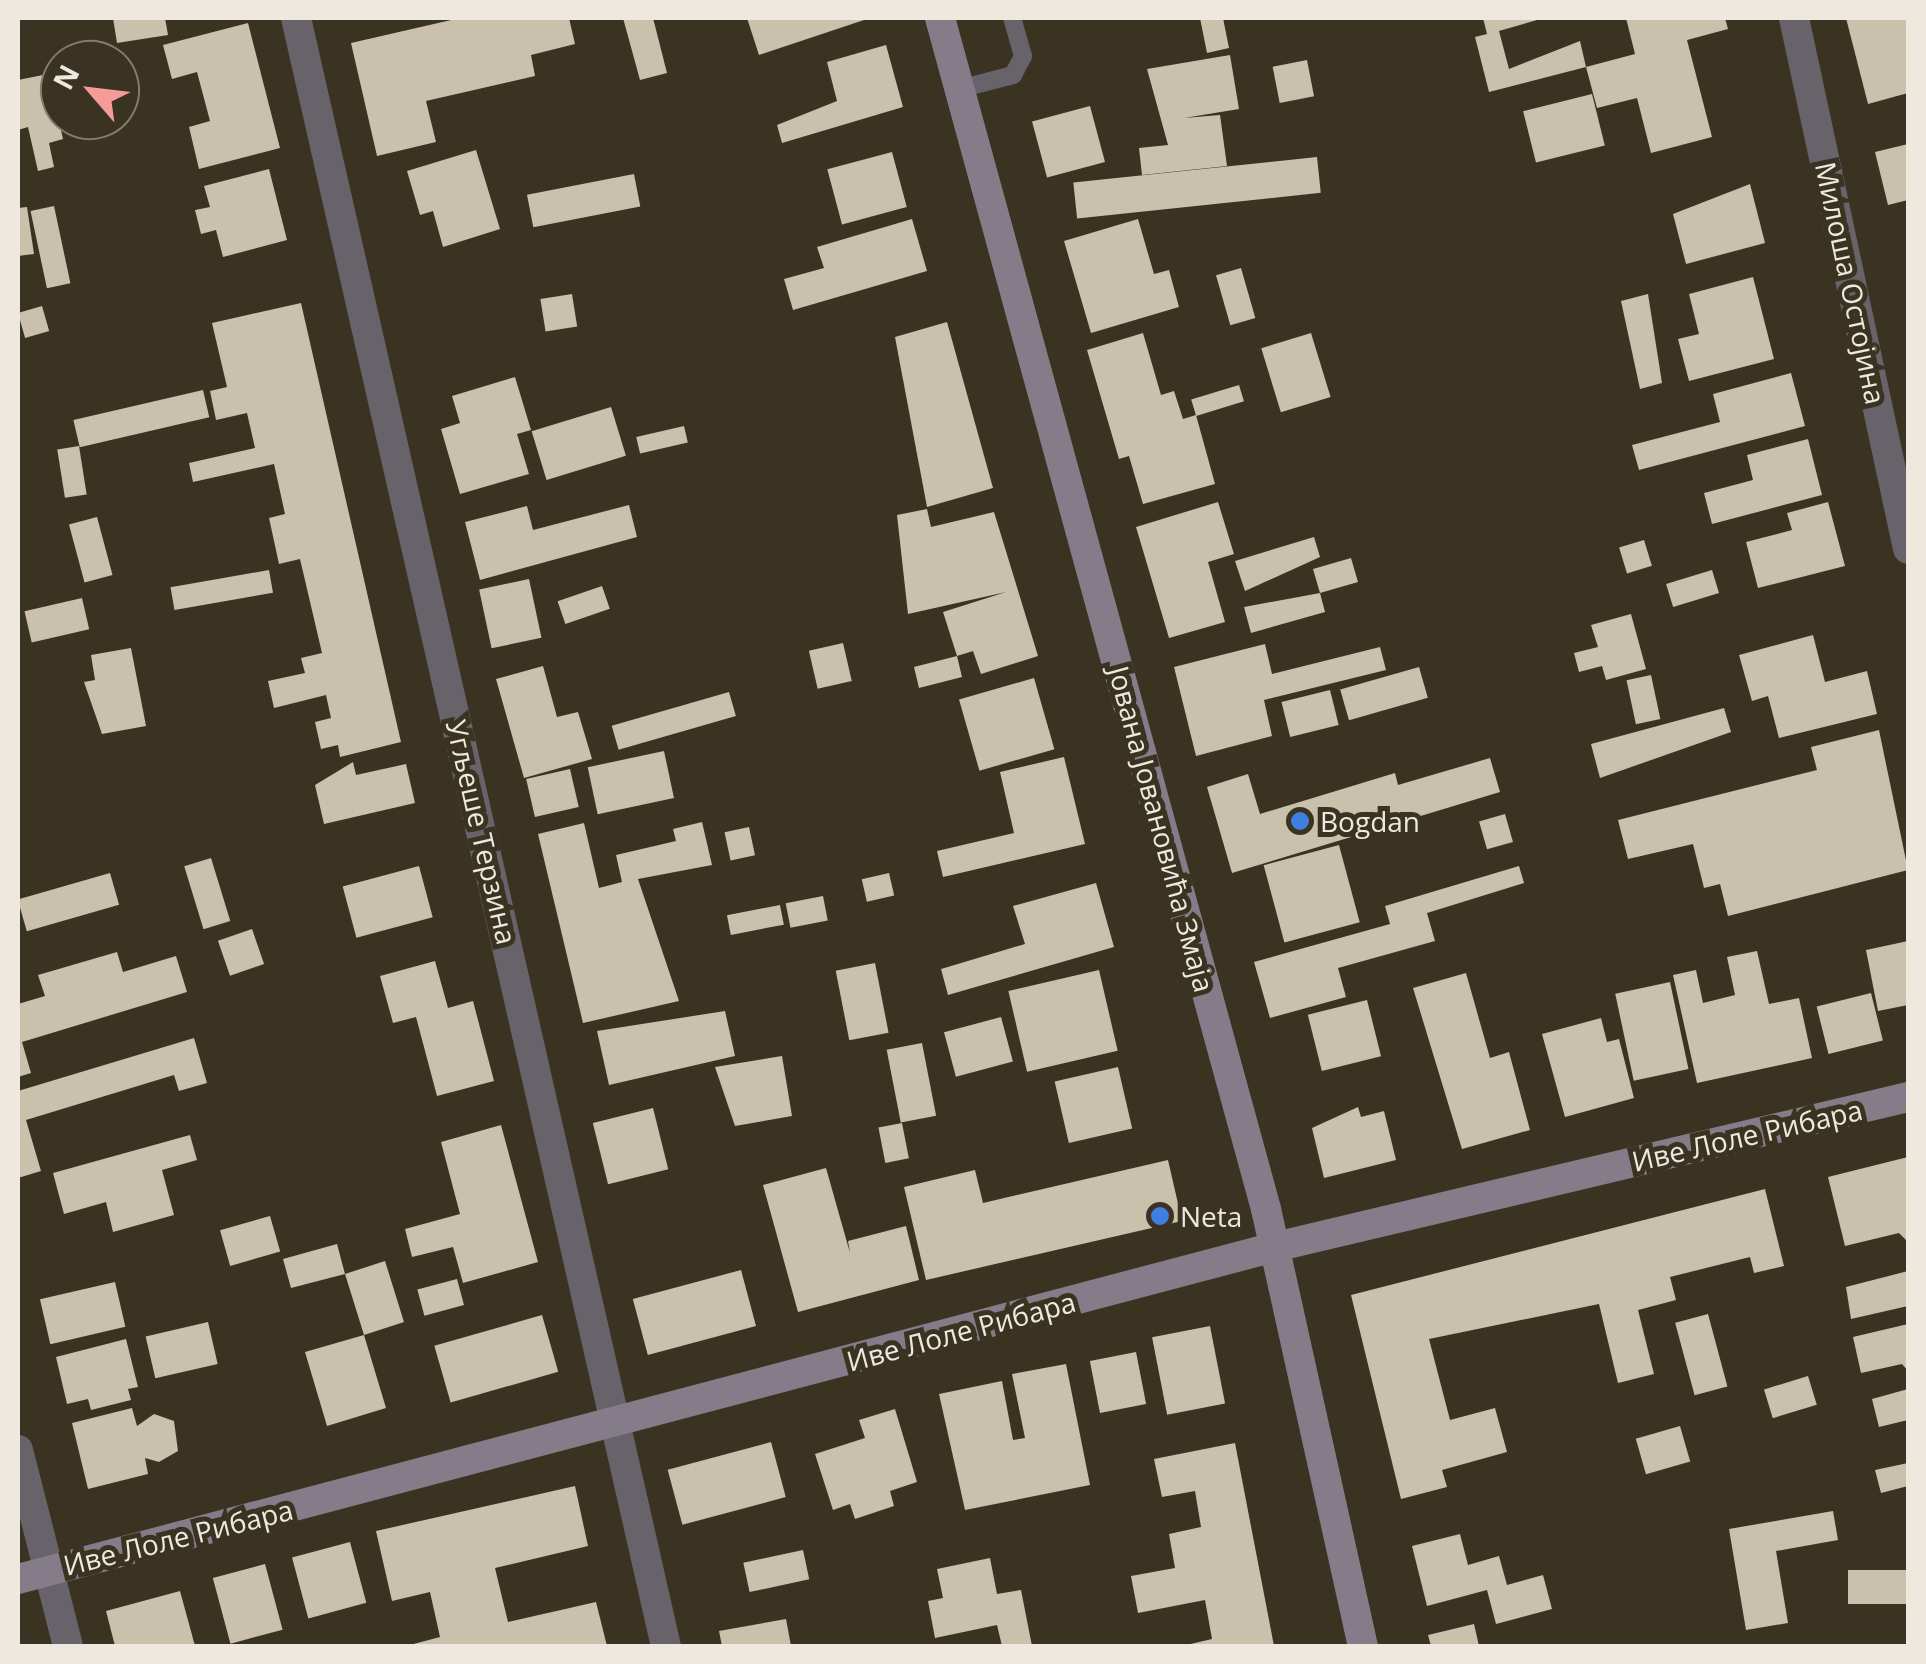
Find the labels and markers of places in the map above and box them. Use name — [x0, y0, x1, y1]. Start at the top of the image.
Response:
place label: Bogdan — [1320, 804, 1420, 838]
marker: Bogdan — [1289, 810, 1311, 832]
place label: Neta — [1180, 1199, 1242, 1233]
marker: Neta — [1149, 1205, 1171, 1227]

